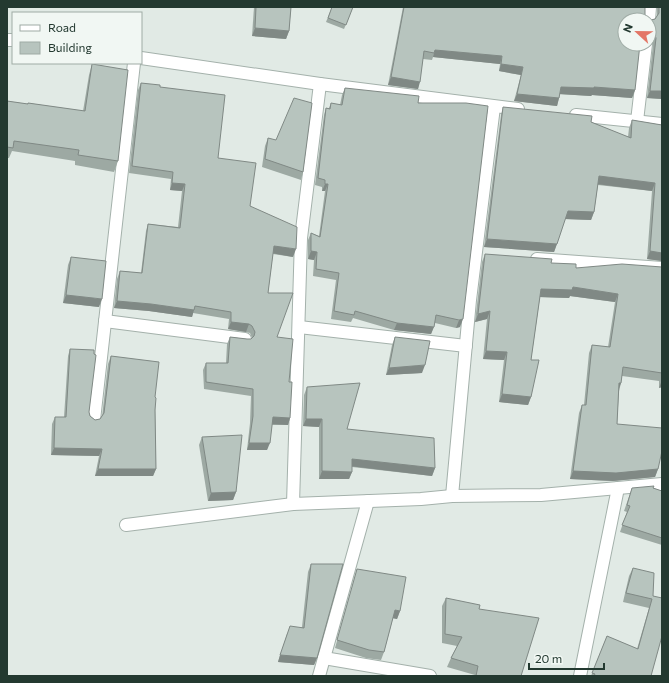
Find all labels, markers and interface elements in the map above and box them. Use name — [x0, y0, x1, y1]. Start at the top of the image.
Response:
legend — [12, 12, 142, 64]
north arrow — [617, 12, 657, 52]
text: Road — [48, 20, 76, 34]
text: N — [620, 22, 635, 34]
text: Building — [48, 40, 92, 54]
scale bar — [529, 645, 604, 671]
text: 20 m — [535, 651, 562, 665]

